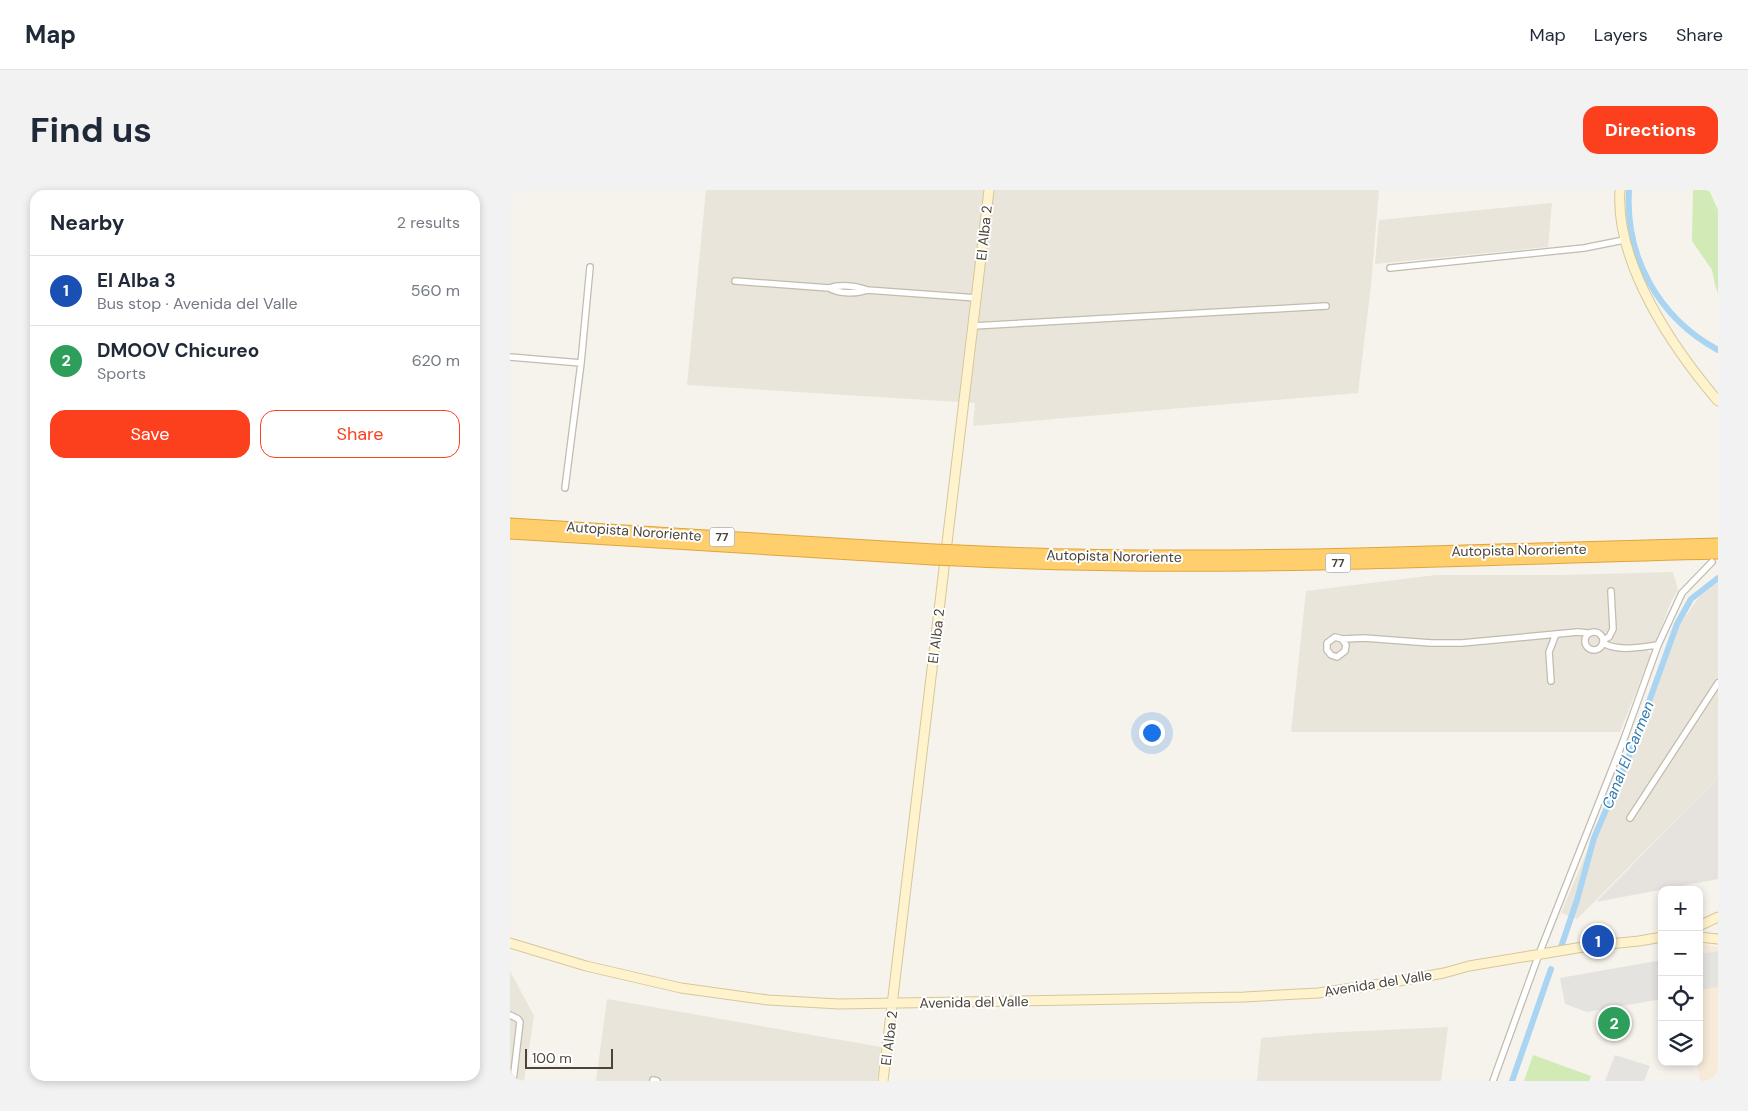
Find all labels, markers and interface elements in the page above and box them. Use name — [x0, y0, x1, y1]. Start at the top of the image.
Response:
text: Map — [25, 19, 76, 50]
text: Map — [1530, 23, 1566, 47]
text: Layers — [1594, 23, 1648, 47]
text: Share — [1676, 23, 1723, 47]
button: Directions — [1583, 106, 1718, 154]
text: Find us — [30, 107, 152, 153]
street label: El Alba 2 — [972, 205, 996, 261]
text: Nearby — [50, 209, 124, 237]
text: 2 results — [397, 212, 460, 233]
text: El Alba 3 — [97, 268, 176, 293]
text: 1 — [63, 280, 69, 301]
text: 560 m — [411, 280, 460, 301]
text: Bus stop · Avenida del Valle — [97, 293, 298, 314]
text: DMOOV Chicureo — [97, 338, 259, 363]
text: 2 — [61, 350, 71, 371]
text: 620 m — [412, 350, 460, 371]
text: Sports — [97, 363, 146, 384]
button: Save — [50, 410, 250, 458]
button: Share — [260, 410, 460, 458]
street label: Autopista Nororiente — [566, 517, 702, 545]
road number: 77 — [710, 528, 734, 547]
street label: Autopista Nororiente — [1451, 540, 1587, 560]
street label: Autopista Nororiente — [1046, 546, 1182, 566]
road number: 77 — [1326, 553, 1350, 572]
street label: El Alba 2 — [924, 607, 948, 665]
water label: Canal El Carmen — [1597, 698, 1659, 812]
your location — [1139, 720, 1165, 746]
map controls — [1658, 886, 1703, 1066]
button: + — [1658, 886, 1703, 931]
pin: 1 — [1582, 922, 1614, 960]
button: − — [1658, 931, 1703, 976]
street label: Avenida del Valle — [1323, 966, 1433, 1000]
button: locate — [1658, 976, 1703, 1021]
street label: Avenida del Valle — [919, 992, 1029, 1012]
pin: 2 — [1598, 1004, 1630, 1042]
street label: El Alba 2 — [877, 1009, 901, 1067]
button: layers — [1658, 1021, 1703, 1066]
scale bar — [525, 1046, 612, 1069]
text: 100 m — [532, 1049, 572, 1067]

